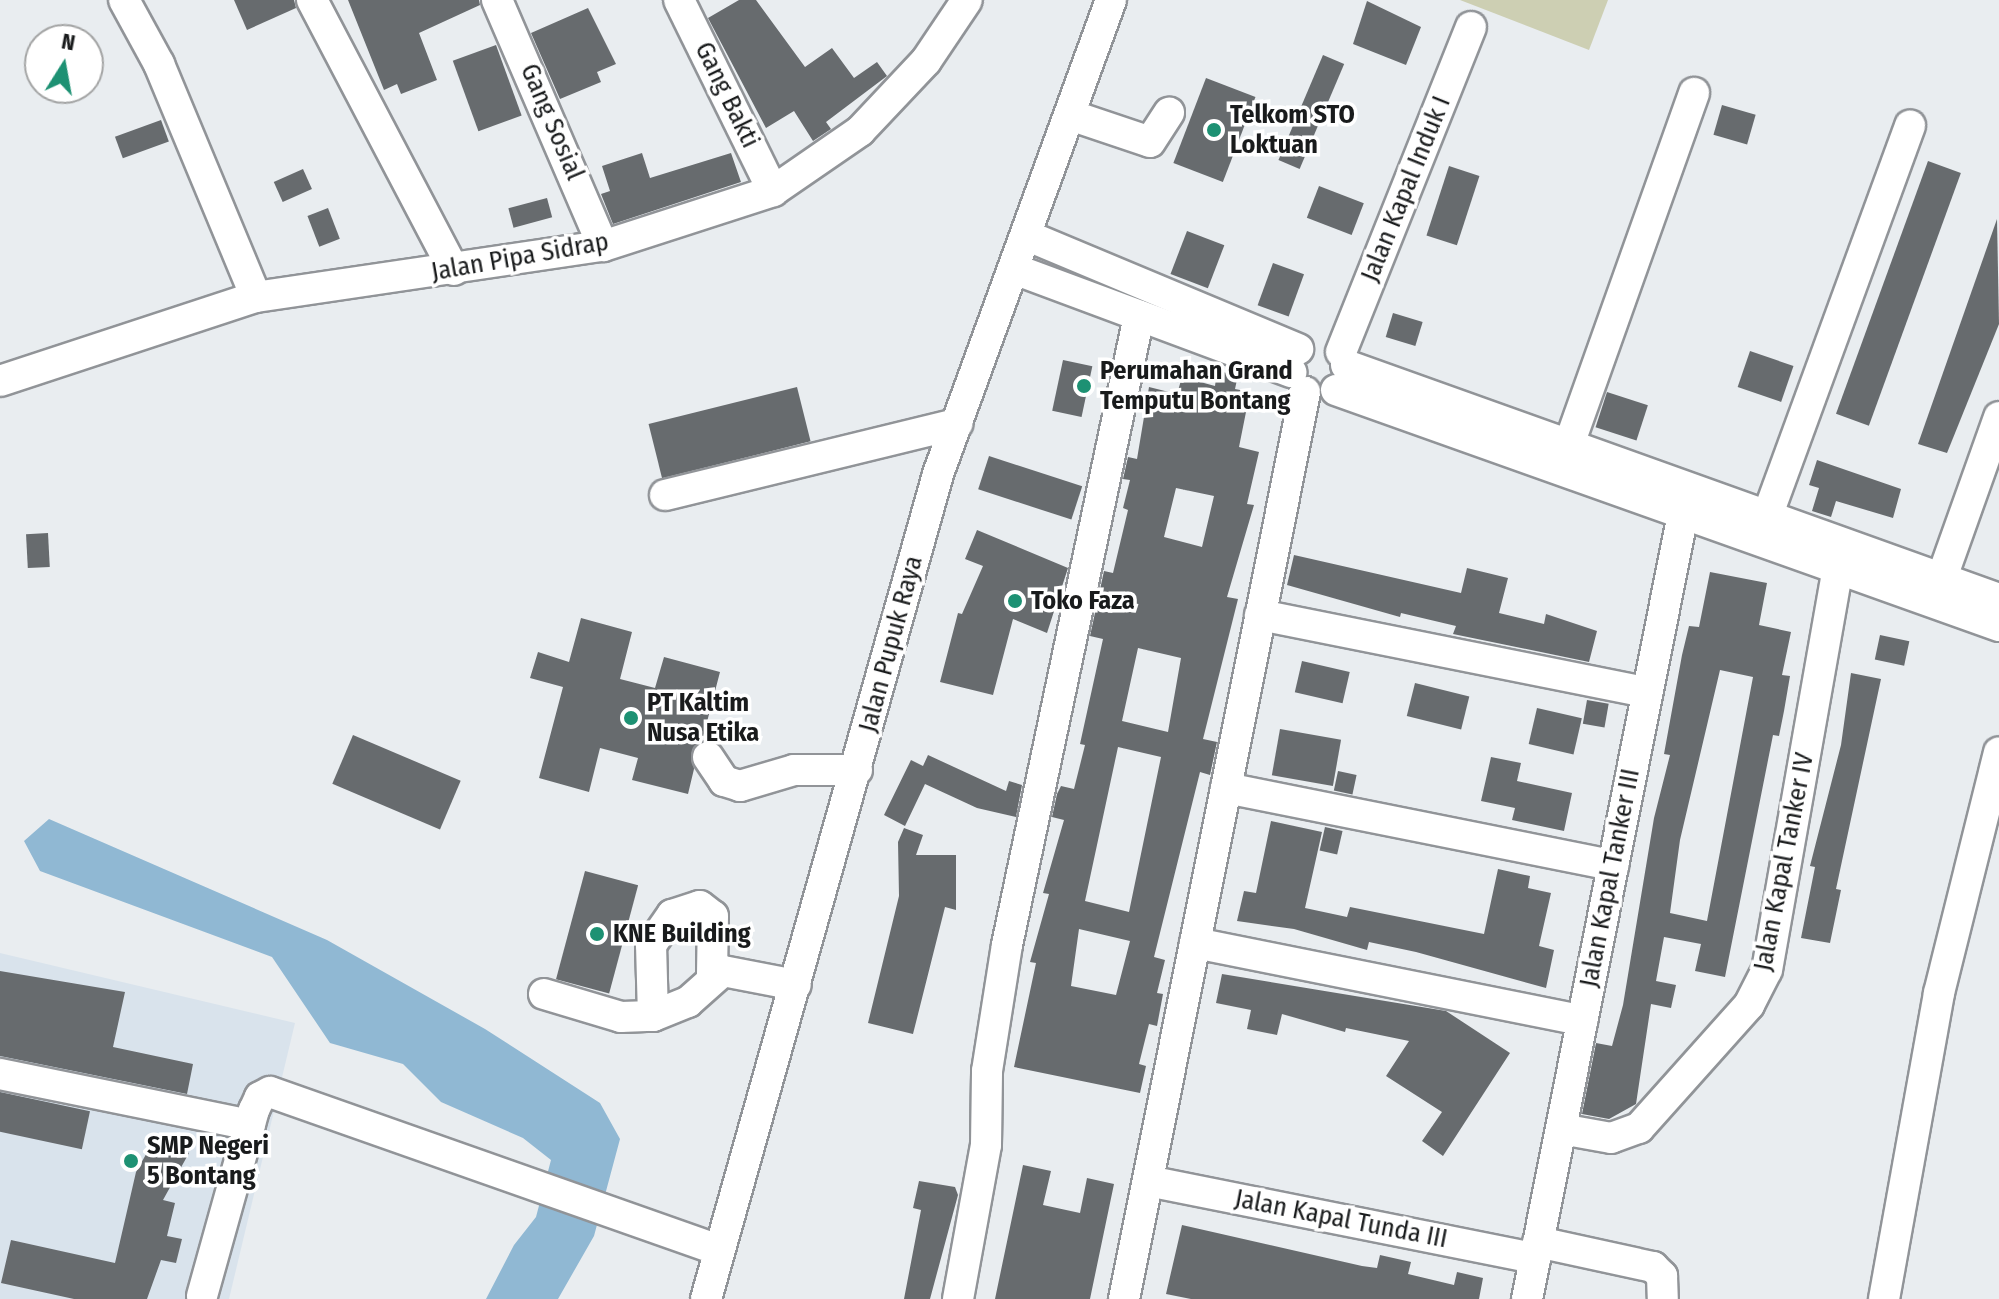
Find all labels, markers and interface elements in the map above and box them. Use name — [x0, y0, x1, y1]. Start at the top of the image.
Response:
north arrow — [24, 24, 104, 104]
text: N — [59, 27, 77, 56]
street label: Gang Bakti — [688, 37, 766, 153]
street label: Gang Sosial — [514, 59, 590, 185]
street label: Jalan Kapal Induk I — [1355, 92, 1457, 286]
place label: Telkom STO Loktuan — [1230, 99, 1355, 160]
marker: Telkom STO Loktuan — [1205, 121, 1223, 139]
street label: Jalan Pipa Sidrap — [429, 226, 611, 288]
place label: Perumahan Grand Temputu Bontang — [1100, 355, 1293, 416]
marker: Perumahan Grand Temputu Bontang — [1075, 377, 1093, 395]
street label: Jalan Pupuk Raya — [852, 552, 930, 736]
place label: Toko Faza — [1031, 585, 1135, 617]
marker: Toko Faza — [1006, 592, 1024, 610]
place label: PT Kaltim Nusa Etika — [647, 687, 759, 748]
marker: PT Kaltim Nusa Etika — [622, 709, 640, 727]
street label: Jalan Kapal Tanker IV — [1748, 750, 1820, 974]
street label: Jalan Kapal Tanker III — [1574, 766, 1646, 990]
place label: KNE Building — [613, 918, 751, 950]
marker: KNE Building — [588, 925, 606, 943]
place label: SMP Negeri 5 Bontang — [147, 1130, 269, 1192]
marker: SMP Negeri 5 Bontang — [122, 1152, 140, 1170]
street label: Jalan Kapal Tunda III — [1232, 1183, 1450, 1255]

